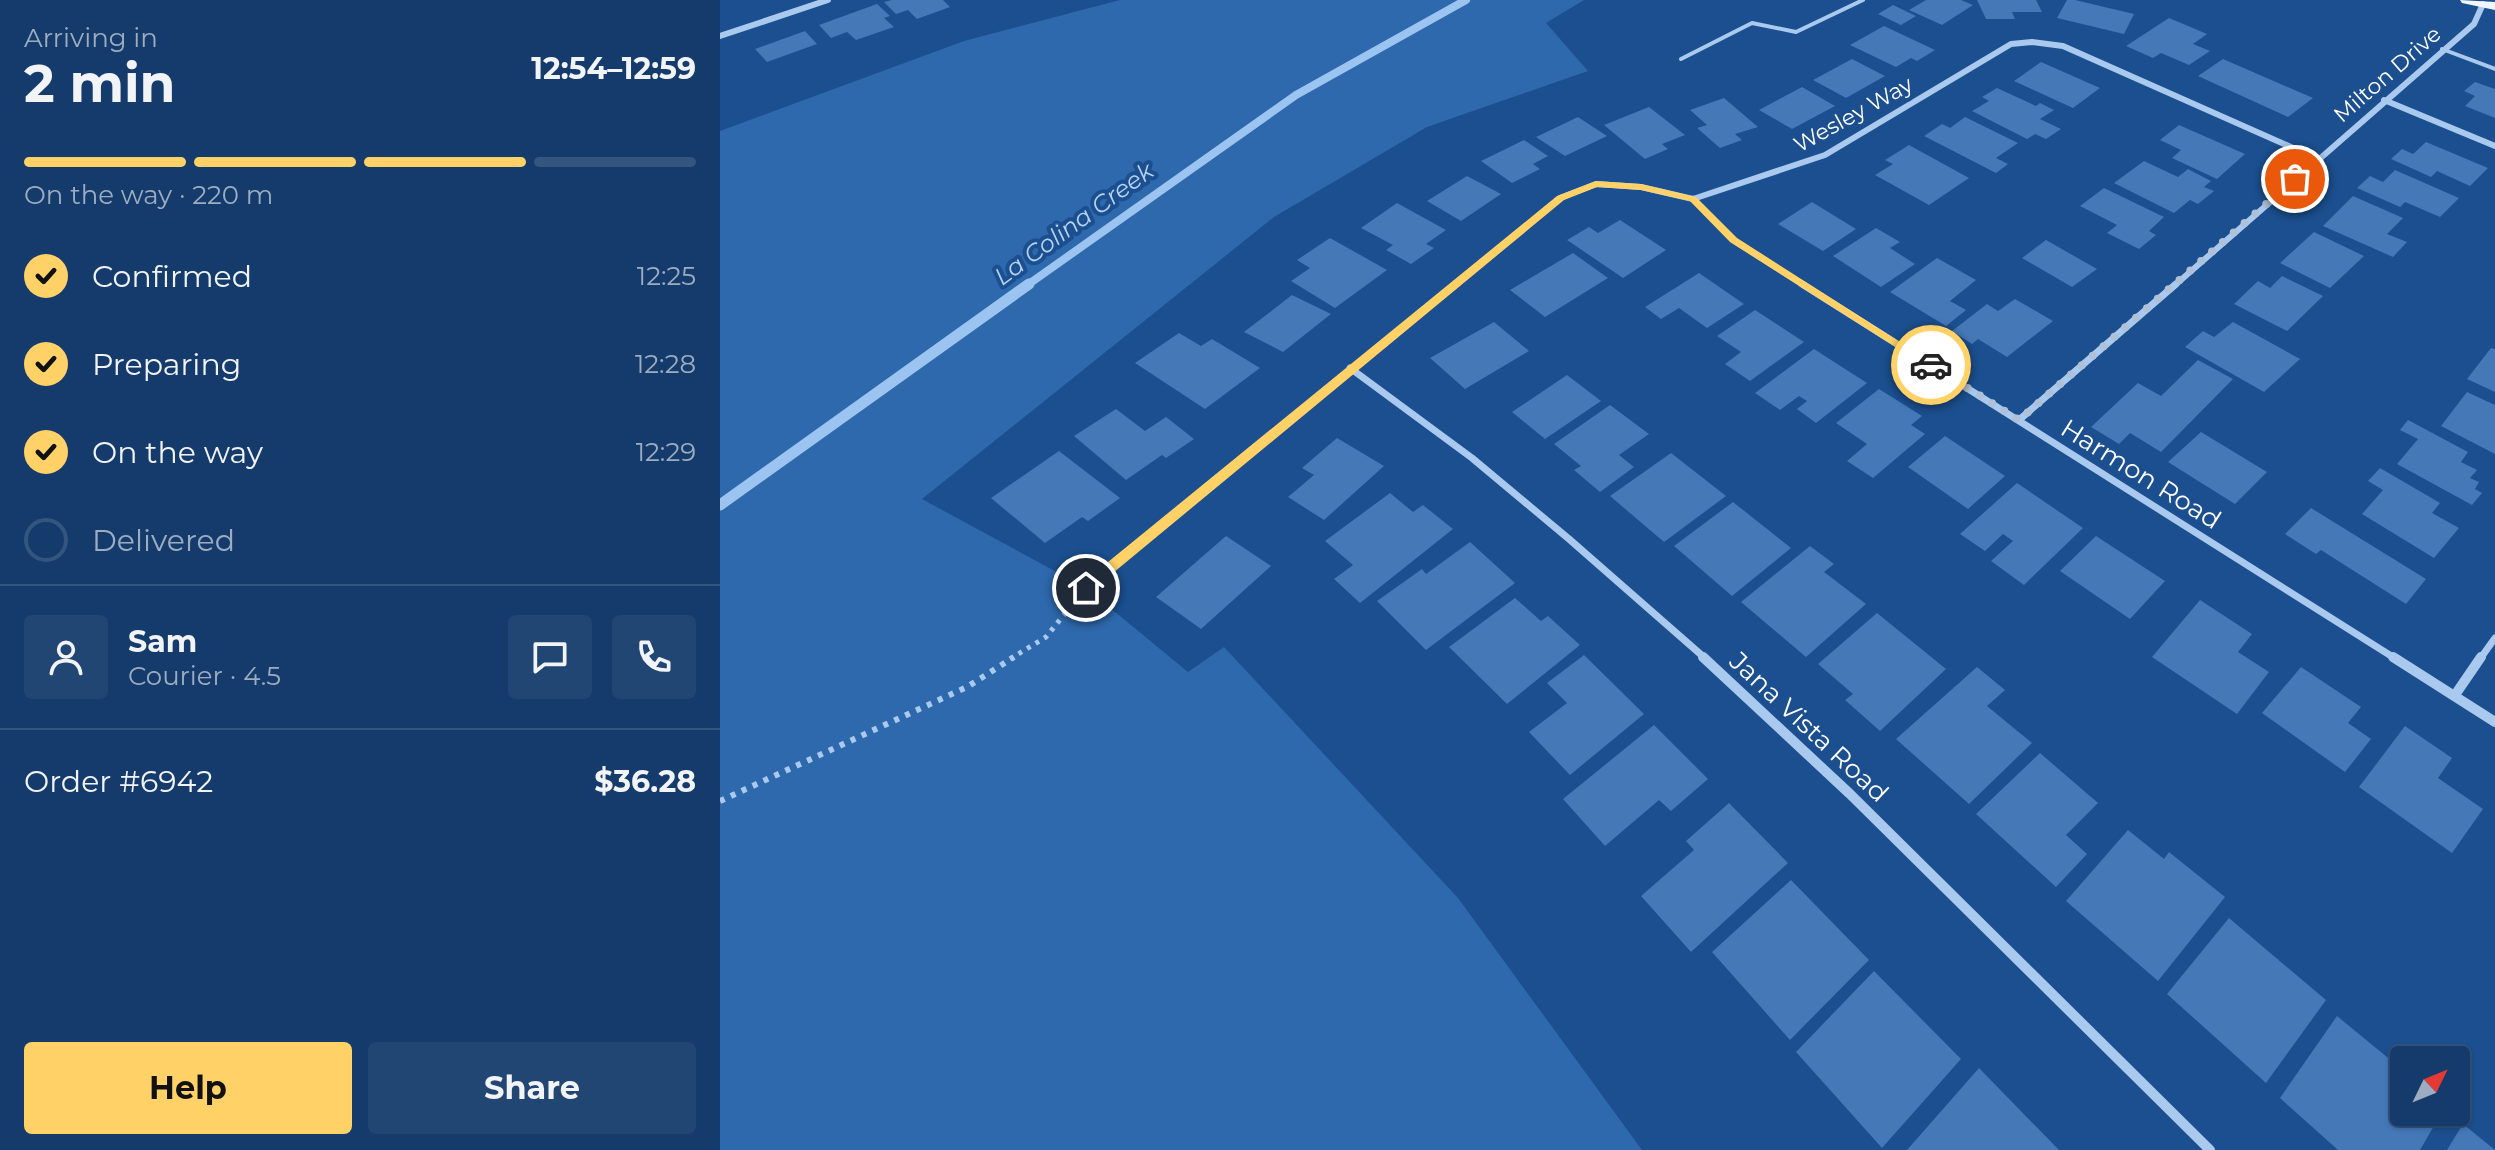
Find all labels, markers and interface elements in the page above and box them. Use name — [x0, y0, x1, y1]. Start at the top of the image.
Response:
street label: Milton Drive — [2328, 20, 2446, 128]
text: Arriving in — [24, 22, 158, 54]
text: 12:54–12:59 — [531, 50, 696, 87]
text: 2 min — [24, 52, 176, 115]
street label: Wesley Way — [1789, 71, 1917, 158]
pin — [2261, 145, 2329, 213]
water label: La Colina Creek — [988, 155, 1160, 291]
icon: bag — [2273, 157, 2317, 201]
text: On the way · 220 m — [24, 179, 273, 211]
icon: check — [24, 254, 68, 298]
text: Confirmed — [92, 258, 252, 295]
text: 12:25 — [637, 260, 696, 292]
courier — [1891, 325, 1971, 405]
icon: check — [24, 342, 68, 386]
icon: car — [1909, 343, 1953, 387]
text: Preparing — [92, 346, 241, 383]
text: 12:28 — [635, 348, 696, 380]
street label: Harmon Road — [2055, 412, 2227, 536]
icon: check — [24, 430, 68, 474]
text: On the way — [92, 434, 263, 471]
text: 12:29 — [636, 436, 696, 468]
text: Delivered — [92, 522, 235, 559]
pin — [1052, 554, 1120, 622]
icon: home — [1064, 566, 1108, 610]
button: person — [24, 615, 108, 699]
button: chat — [508, 615, 592, 699]
button: phone — [612, 615, 696, 699]
text: Sam — [128, 623, 197, 660]
street label: Jana Vista Road — [1722, 644, 1895, 809]
text: Courier · 4.5 — [128, 660, 281, 692]
text: Order #6942 — [24, 763, 213, 800]
text: $36.28 — [594, 763, 696, 800]
button: Help — [24, 1042, 352, 1134]
button: Share — [368, 1042, 696, 1134]
north arrow — [2390, 1046, 2470, 1126]
map controls — [2390, 1046, 2470, 1126]

